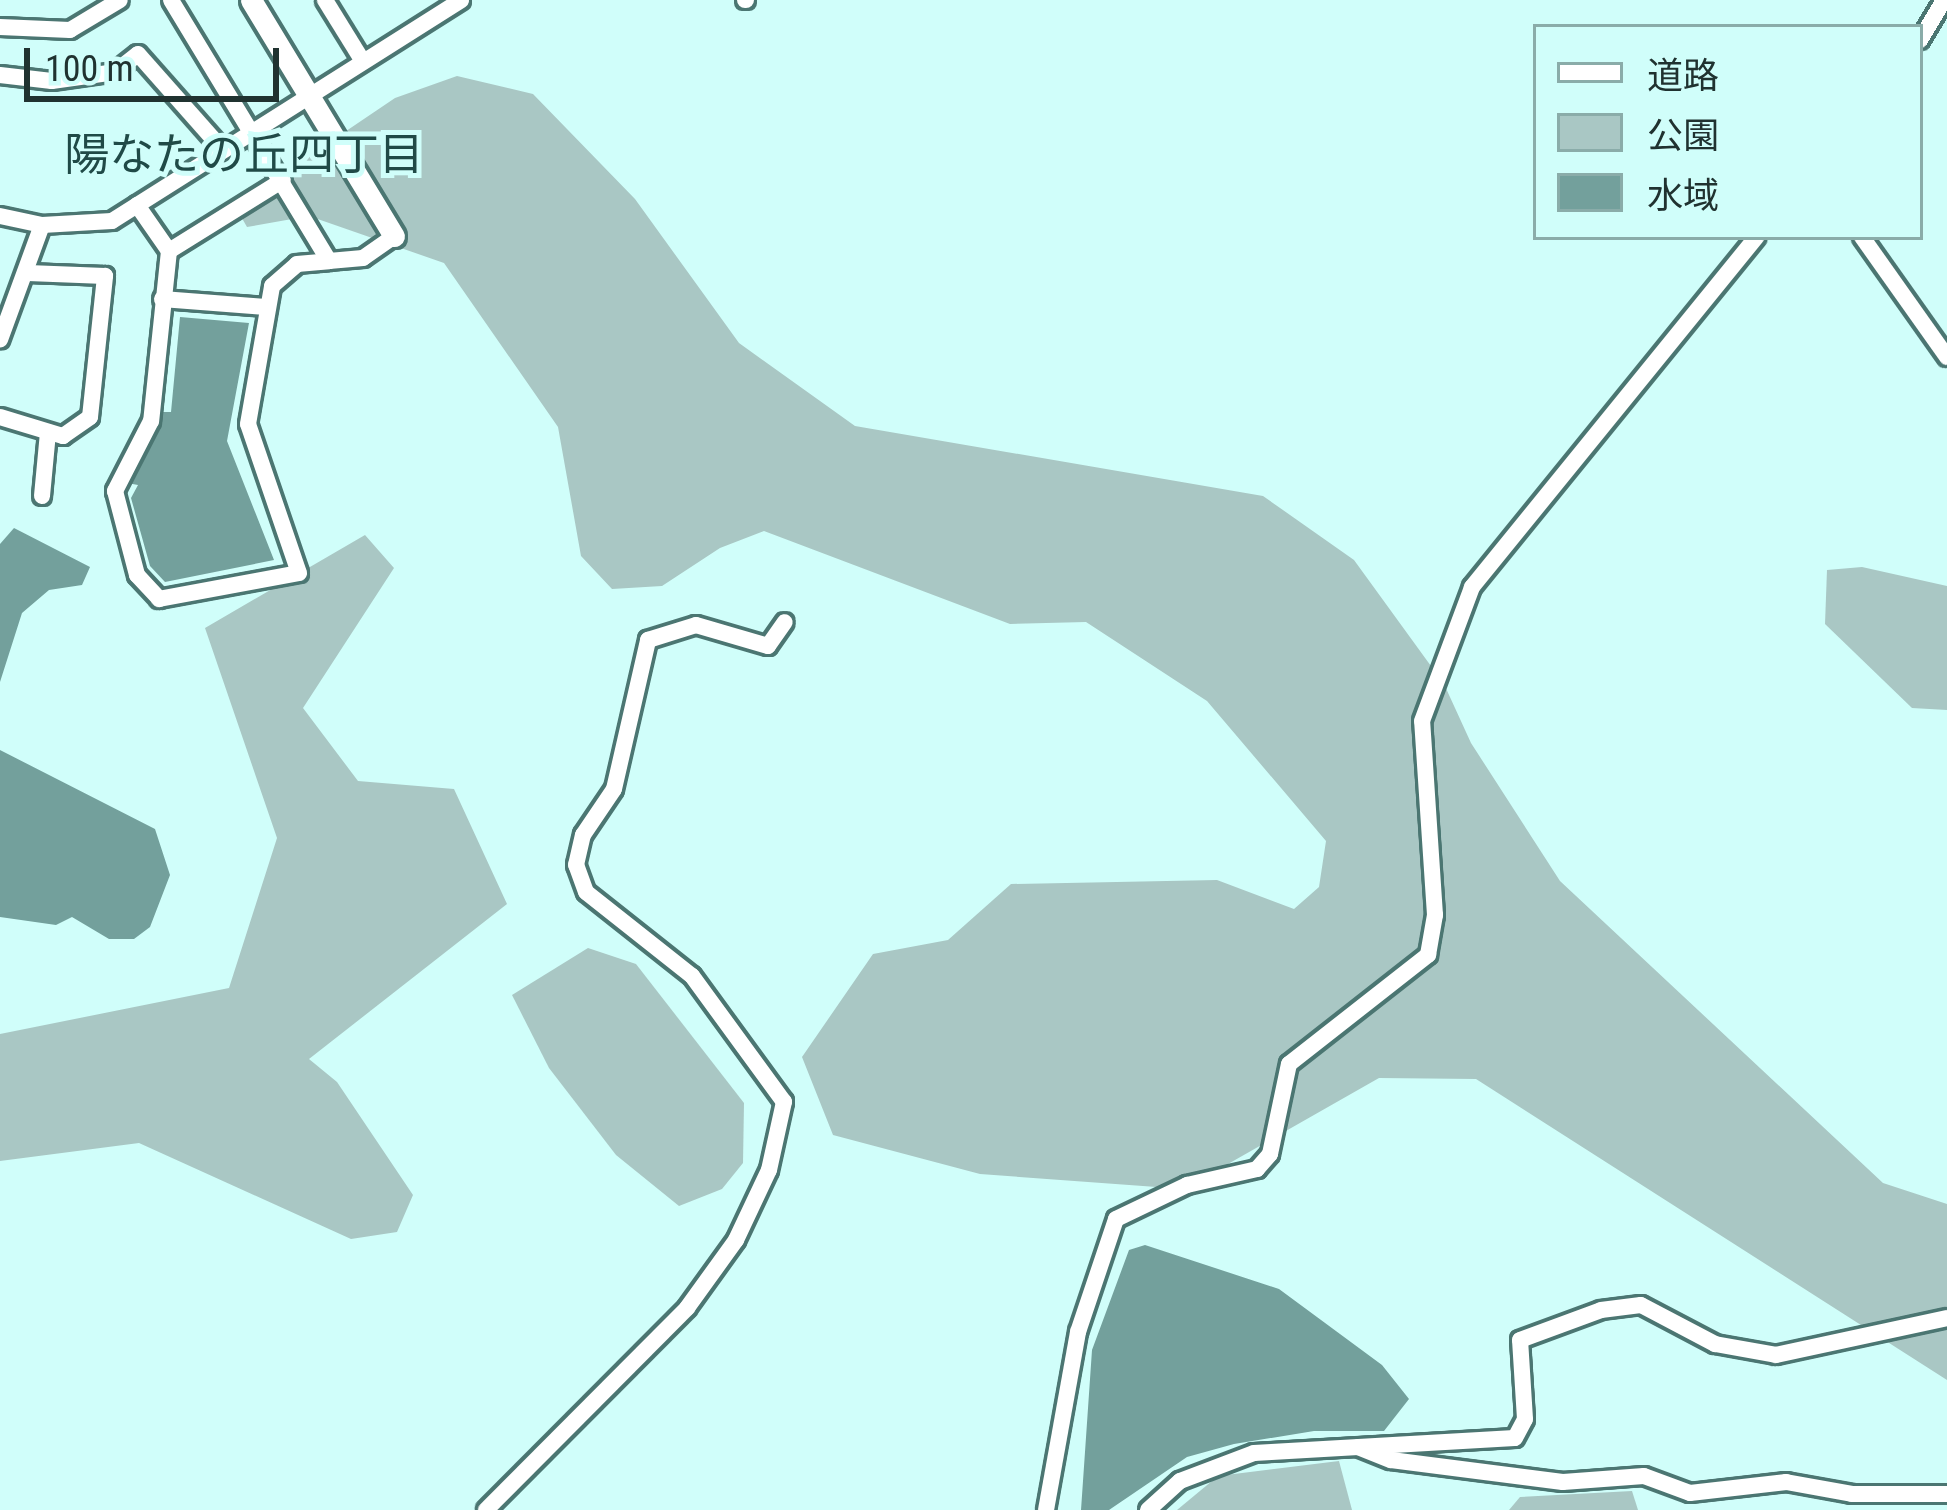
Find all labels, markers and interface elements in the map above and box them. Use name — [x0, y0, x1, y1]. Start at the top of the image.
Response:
scale bar — [30, 24, 285, 98]
legend — [1533, 24, 1923, 240]
text: 100 m — [45, 48, 134, 90]
text: 道路 — [1647, 55, 1719, 97]
text: 公園 — [1647, 115, 1719, 157]
district label: 陽なたの丘四丁目 — [64, 128, 424, 182]
text: 水域 — [1647, 175, 1719, 217]

